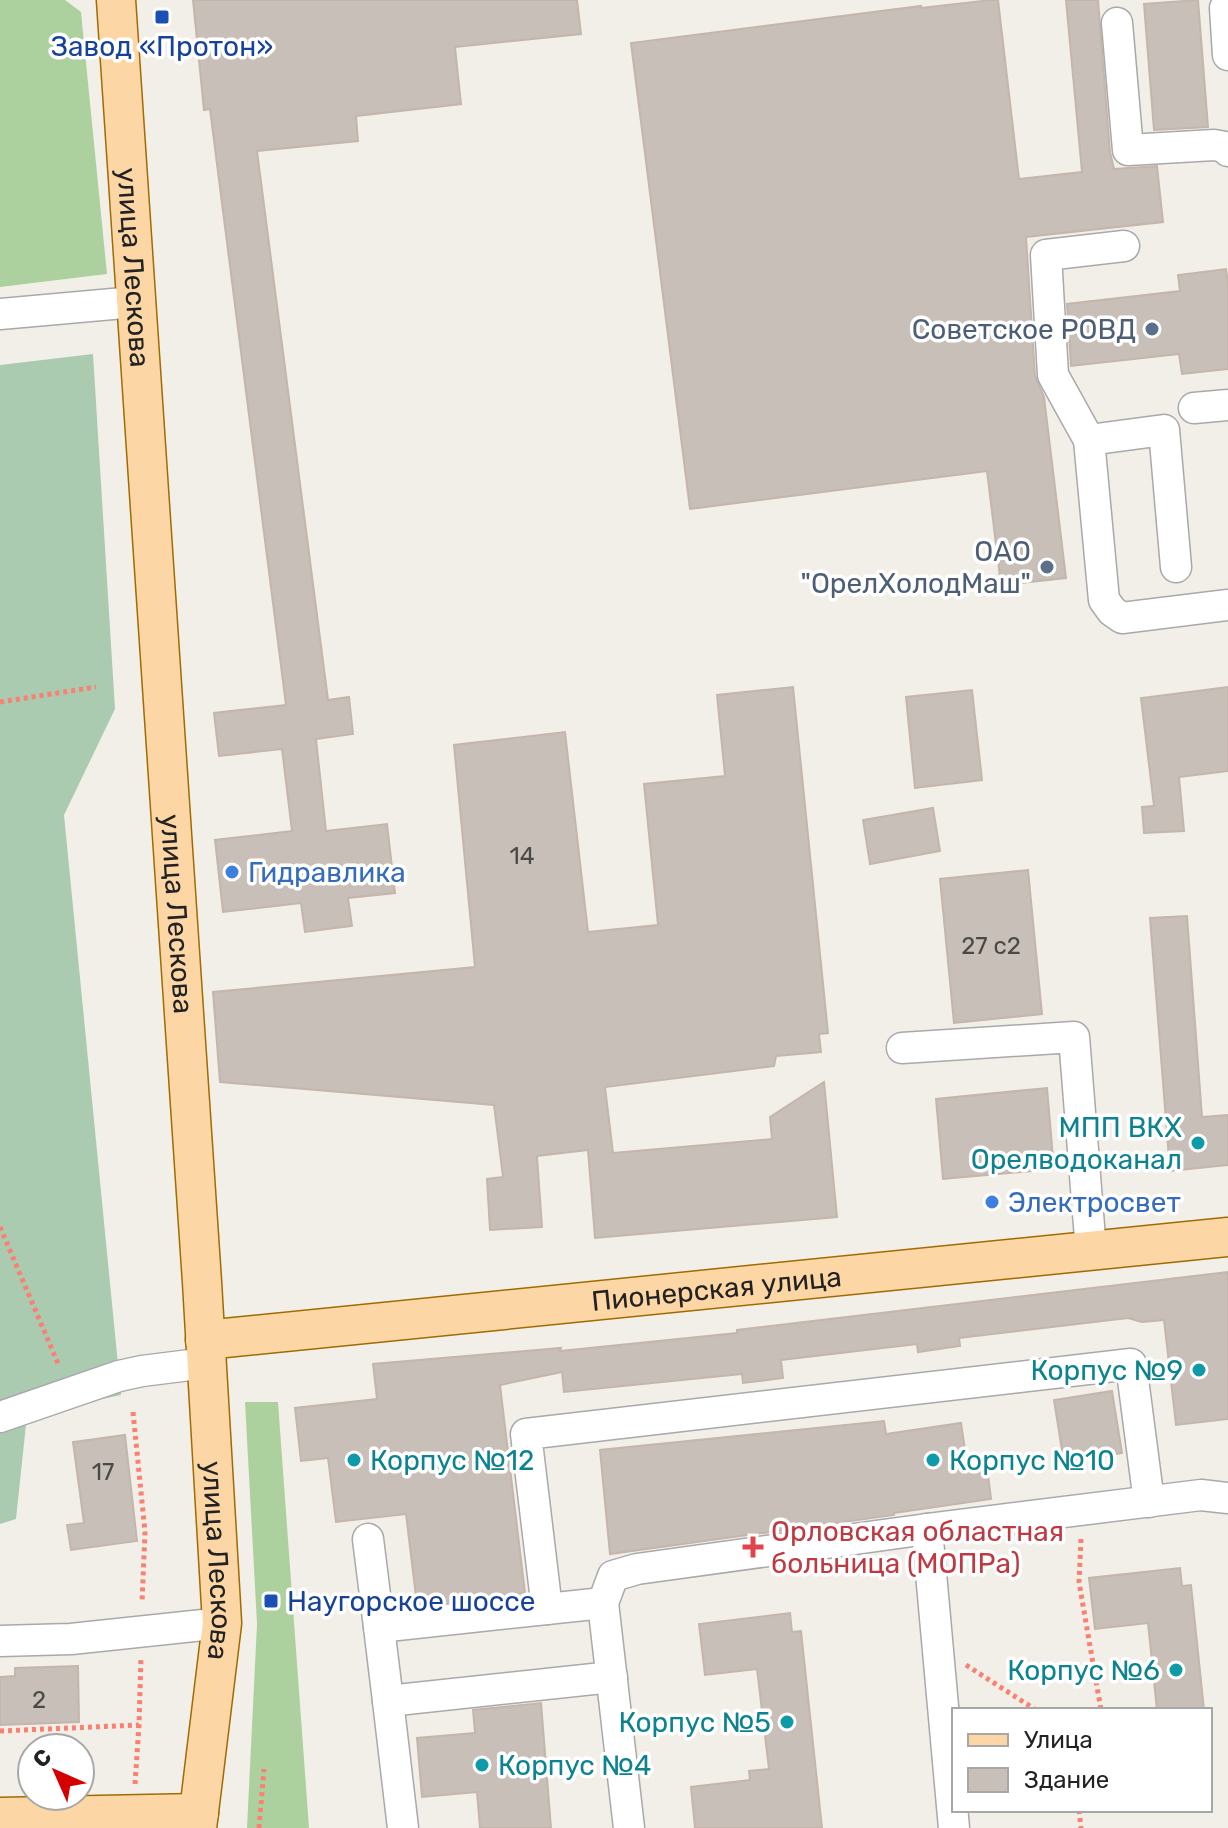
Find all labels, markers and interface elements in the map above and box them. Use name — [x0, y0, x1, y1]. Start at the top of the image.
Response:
marker: Завод «Протон» — [153, 8, 171, 26]
place label: Завод «Протон» — [51, 30, 273, 63]
street label: улица Лескова — [111, 167, 157, 368]
place label: Советское РОВД — [912, 313, 1136, 346]
marker: Советское РОВД — [1143, 320, 1161, 338]
place label: ОАО "ОрелХолодМаш" — [800, 535, 1031, 600]
marker: ОАО "ОрелХолодМаш" — [1038, 558, 1056, 576]
street label: улица Лескова — [154, 813, 200, 1015]
house number: 14 — [509, 842, 535, 870]
place label: Гидравлика — [248, 856, 406, 889]
marker: Гидравлика — [223, 863, 241, 881]
house number: 27 с2 — [961, 932, 1021, 960]
place label: МПП ВКХ Орелводоканал — [971, 1111, 1182, 1176]
marker: МПП ВКХ Орелводоканал — [1189, 1134, 1207, 1152]
place label: Электросвет — [1008, 1186, 1181, 1219]
marker: Электросвет — [983, 1193, 1001, 1211]
street label: Пионерская улица — [590, 1260, 843, 1318]
place label: Корпус №9 — [1030, 1354, 1183, 1387]
marker: Корпус №9 — [1190, 1361, 1208, 1379]
place label: Корпус №12 — [370, 1444, 534, 1477]
place label: Корпус №10 — [949, 1444, 1115, 1477]
marker: Корпус №12 — [345, 1451, 363, 1469]
marker: Корпус №10 — [924, 1451, 942, 1469]
house number: 17 — [92, 1458, 114, 1486]
street label: улица Лескова — [196, 1460, 239, 1662]
place label: Орловская областная больница (МОПРа) — [771, 1515, 1064, 1580]
marker: Орловская областная больница (МОПРа) — [742, 1536, 764, 1558]
place label: Наугорское шоссе — [287, 1585, 535, 1618]
marker: Наугорское шоссе — [262, 1592, 280, 1610]
place label: Корпус №6 — [1007, 1654, 1160, 1687]
marker: Корпус №6 — [1167, 1661, 1185, 1679]
house number: 2 — [32, 1686, 46, 1714]
place label: Корпус №5 — [618, 1706, 771, 1739]
legend — [952, 1708, 1212, 1812]
marker: Корпус №5 — [778, 1713, 796, 1731]
text: Улица — [1024, 1726, 1093, 1754]
north arrow — [16, 1732, 96, 1812]
text: С — [27, 1743, 57, 1773]
place label: Корпус №4 — [498, 1749, 651, 1782]
marker: Корпус №4 — [473, 1756, 491, 1774]
text: Здание — [1024, 1766, 1109, 1794]

